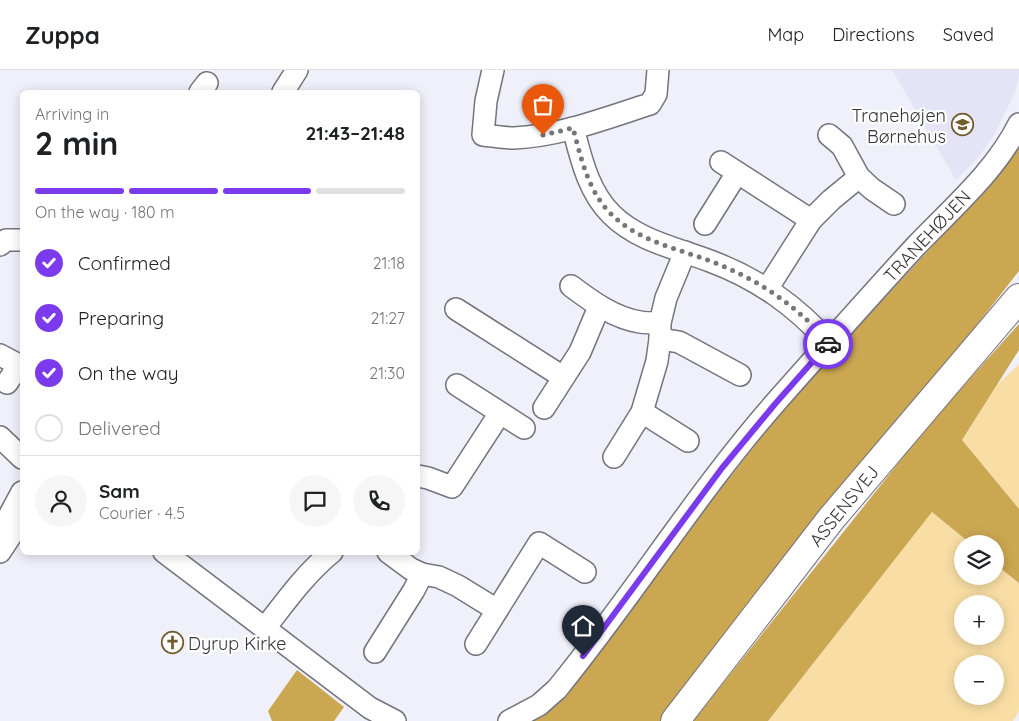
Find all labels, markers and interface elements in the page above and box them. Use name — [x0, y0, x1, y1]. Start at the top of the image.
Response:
text: Zuppa — [25, 20, 100, 50]
text: Map — [767, 23, 804, 46]
text: Directions — [832, 23, 915, 46]
text: Saved — [943, 23, 994, 46]
pin — [522, 84, 564, 135]
icon: bag — [529, 91, 557, 119]
text: Arriving in — [35, 104, 109, 124]
place label: Tranehøjen Børnehus — [851, 104, 946, 148]
school or university icon: Tranehøjen Børnehus — [950, 113, 974, 137]
text: 21:43–21:48 — [305, 121, 405, 145]
text: 2 min — [35, 123, 118, 163]
street label: TRANEHØJEN — [879, 185, 975, 287]
text: On the way · 180 m — [35, 202, 175, 222]
icon: check — [35, 249, 63, 277]
text: Confirmed — [78, 251, 171, 275]
text: 21:18 — [373, 253, 405, 273]
icon: check — [35, 304, 63, 332]
text: Preparing — [78, 306, 164, 330]
text: 21:27 — [370, 308, 405, 328]
courier — [803, 319, 853, 369]
icon: car — [814, 330, 842, 358]
icon: check — [35, 359, 63, 387]
text: On the way — [78, 361, 179, 385]
text: 21:30 — [369, 363, 405, 383]
text: Delivered — [78, 416, 161, 440]
street label: ASSENSVEJ — [804, 461, 884, 551]
button: person — [35, 475, 87, 527]
button: chat — [289, 475, 341, 527]
button: phone — [353, 475, 405, 527]
text: Sam — [99, 479, 140, 503]
text: Courier · 4.5 — [99, 503, 185, 523]
map controls — [954, 535, 1004, 705]
button: layers — [954, 535, 1004, 585]
button: + — [954, 595, 1004, 645]
pin — [562, 605, 604, 656]
icon: home — [569, 612, 597, 640]
church icon: Dyrup Kirke — [160, 631, 184, 655]
place label: Dyrup Kirke — [188, 632, 287, 655]
button: − — [954, 655, 1004, 705]

